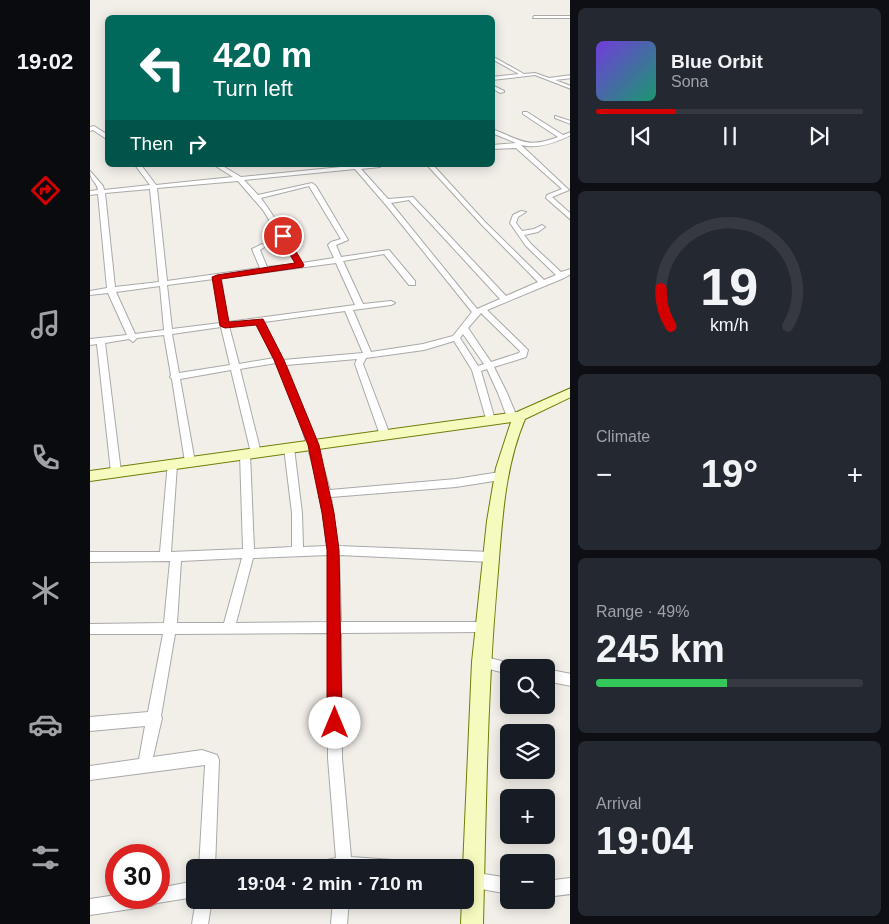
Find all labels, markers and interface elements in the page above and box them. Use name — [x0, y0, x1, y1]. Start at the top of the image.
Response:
icon: left — [130, 35, 195, 100]
text: 420 m — [213, 35, 312, 74]
text: 19:02 — [17, 49, 73, 74]
text: Blue Orbit — [671, 51, 763, 72]
text: Sona — [671, 73, 708, 90]
text: Turn left — [213, 76, 293, 101]
icon: previous — [627, 122, 655, 150]
icon: pause — [716, 122, 744, 150]
icon: next — [805, 122, 833, 150]
icon: right — [183, 130, 211, 158]
text: Then — [130, 133, 173, 154]
icon: directions — [28, 173, 63, 208]
pin — [262, 215, 304, 257]
icon: arrive — [269, 222, 297, 250]
text: 19 — [701, 258, 758, 316]
icon: music — [28, 307, 63, 342]
text: km/h — [710, 315, 749, 335]
text: Climate — [596, 428, 650, 445]
icon: phone — [28, 440, 63, 475]
text: 19° — [701, 453, 758, 495]
text: − — [596, 459, 612, 490]
text: + — [847, 459, 863, 490]
icon: climate — [28, 573, 63, 608]
text: Range · 49% — [596, 603, 689, 620]
text: 245 km — [596, 628, 725, 670]
map controls — [500, 659, 555, 909]
button: search — [500, 659, 555, 714]
position arrow — [308, 696, 360, 748]
icon: car — [28, 707, 63, 742]
button: layers — [500, 724, 555, 779]
button: + — [500, 789, 555, 844]
text: Arrival — [596, 795, 641, 812]
text: 19:04 — [596, 820, 693, 862]
icon: filters — [28, 840, 63, 875]
speed limit sign: 30 — [105, 844, 170, 909]
button: − — [500, 854, 555, 909]
text: 19:04 · 2 min · 710 m — [237, 873, 423, 894]

